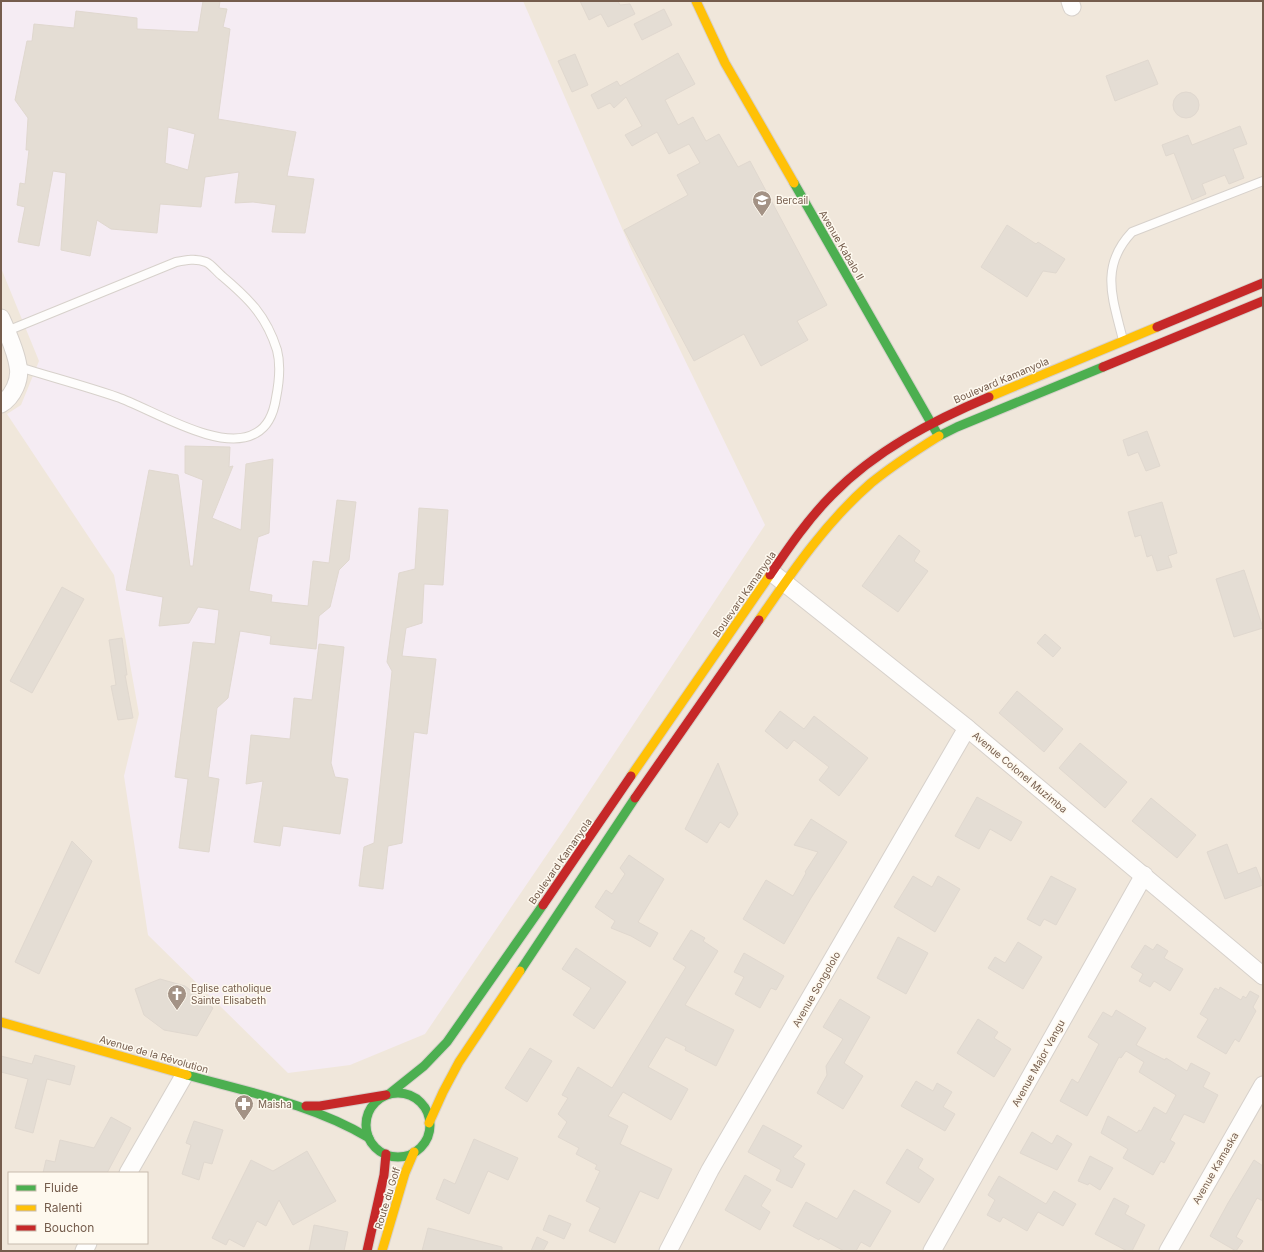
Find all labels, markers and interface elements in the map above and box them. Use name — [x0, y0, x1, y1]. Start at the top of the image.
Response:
school or university icon: Bercail — [751, 189, 773, 217]
place label: Bercail — [776, 194, 808, 206]
street label: Avenue Kabalo II — [817, 208, 867, 282]
street label: Boulevard Kamanyola — [952, 355, 1050, 405]
street label: Boulevard Kamanyola — [710, 549, 778, 639]
street label: Avenue Colonel Muzimba — [970, 729, 1070, 815]
street label: Boulevard Kamanyola — [526, 816, 594, 906]
street label: Avenue Songololo — [789, 949, 843, 1029]
place label: Eglise catholique Sainte Elisabeth — [191, 982, 271, 1006]
church icon: Eglise catholique Sainte Elisabeth — [166, 983, 188, 1011]
street label: Avenue Major Vangu — [1009, 1017, 1067, 1109]
street label: Avenue de la Révolution — [98, 1033, 210, 1075]
pharmacy icon: Maisha — [233, 1093, 255, 1121]
place label: Maisha — [258, 1098, 292, 1110]
street label: Avenue Kamaska — [1190, 1130, 1240, 1206]
street label: Route du Golf — [372, 1165, 402, 1231]
legend — [8, 1172, 148, 1244]
text: Fluide — [44, 1180, 78, 1195]
text: Ralenti — [44, 1200, 82, 1215]
text: Bouchon — [44, 1220, 94, 1235]

